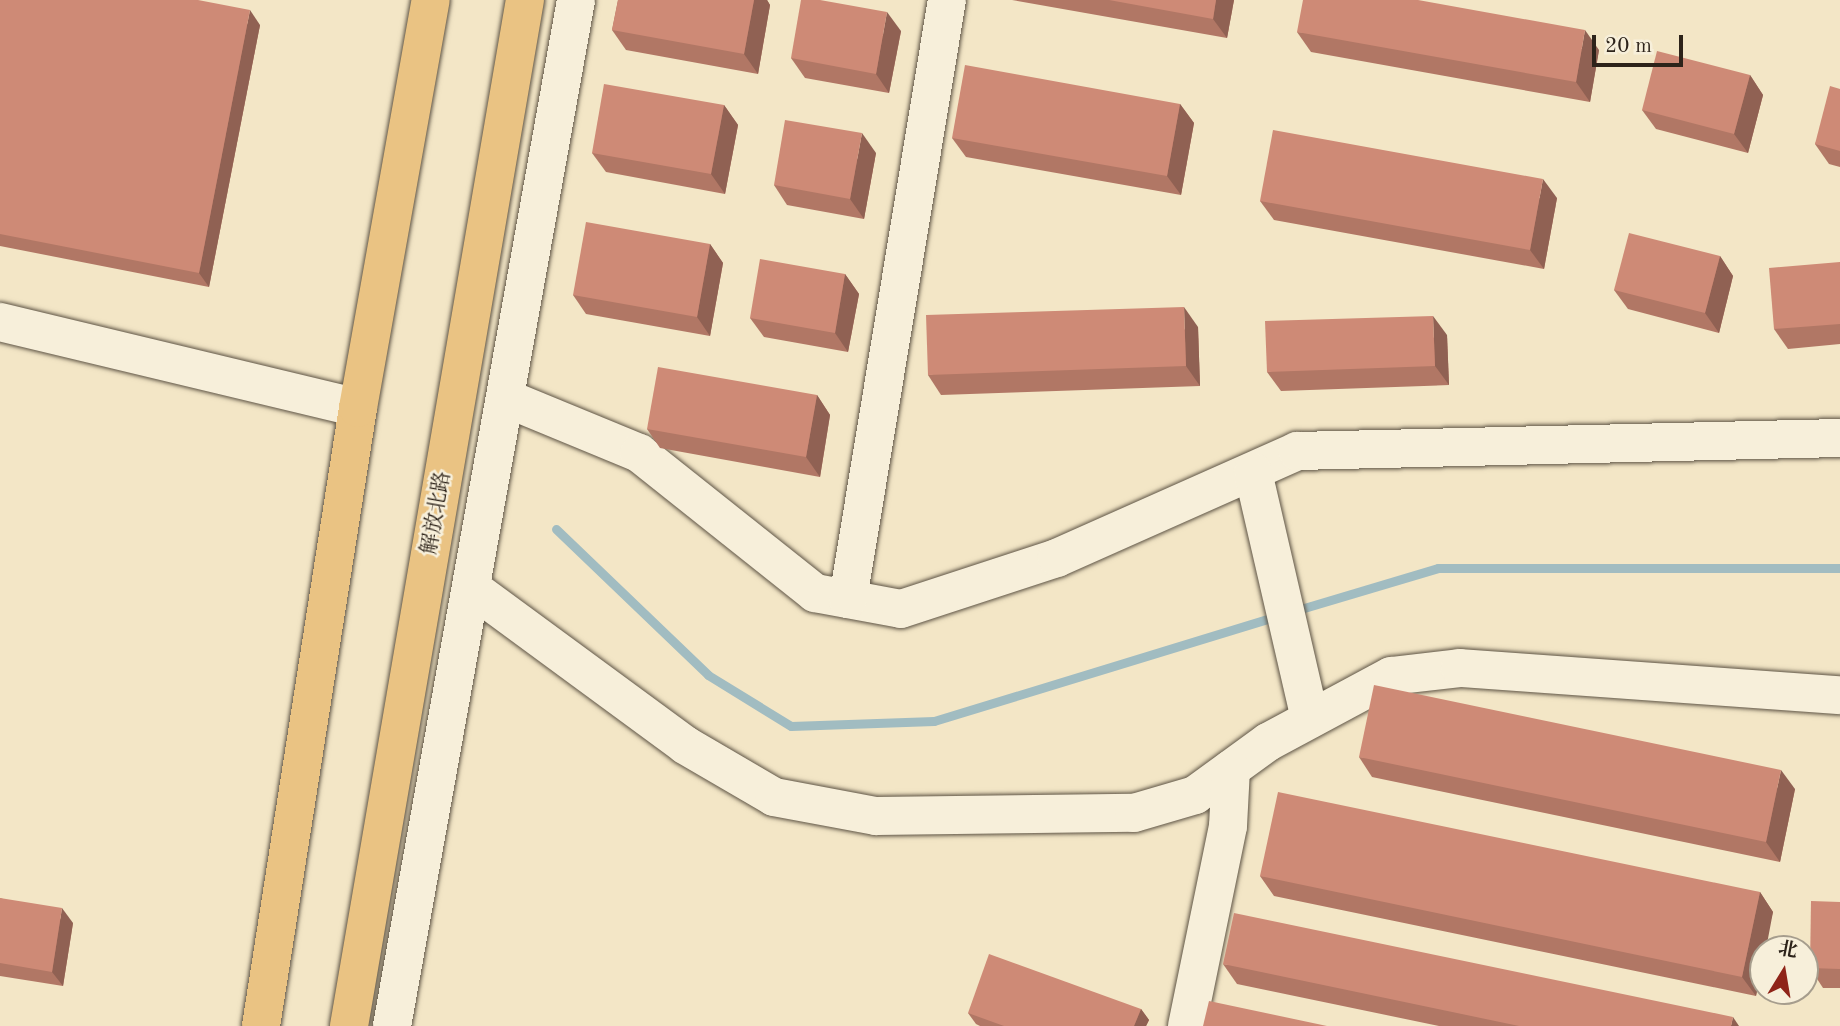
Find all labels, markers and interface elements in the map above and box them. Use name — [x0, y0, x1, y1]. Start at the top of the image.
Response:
scale bar — [1595, 21, 1686, 65]
text: 20 m — [1605, 36, 1652, 57]
street label: 解放北路 — [417, 469, 457, 557]
north arrow — [1749, 935, 1819, 1005]
text: 北 — [1777, 940, 1799, 962]

